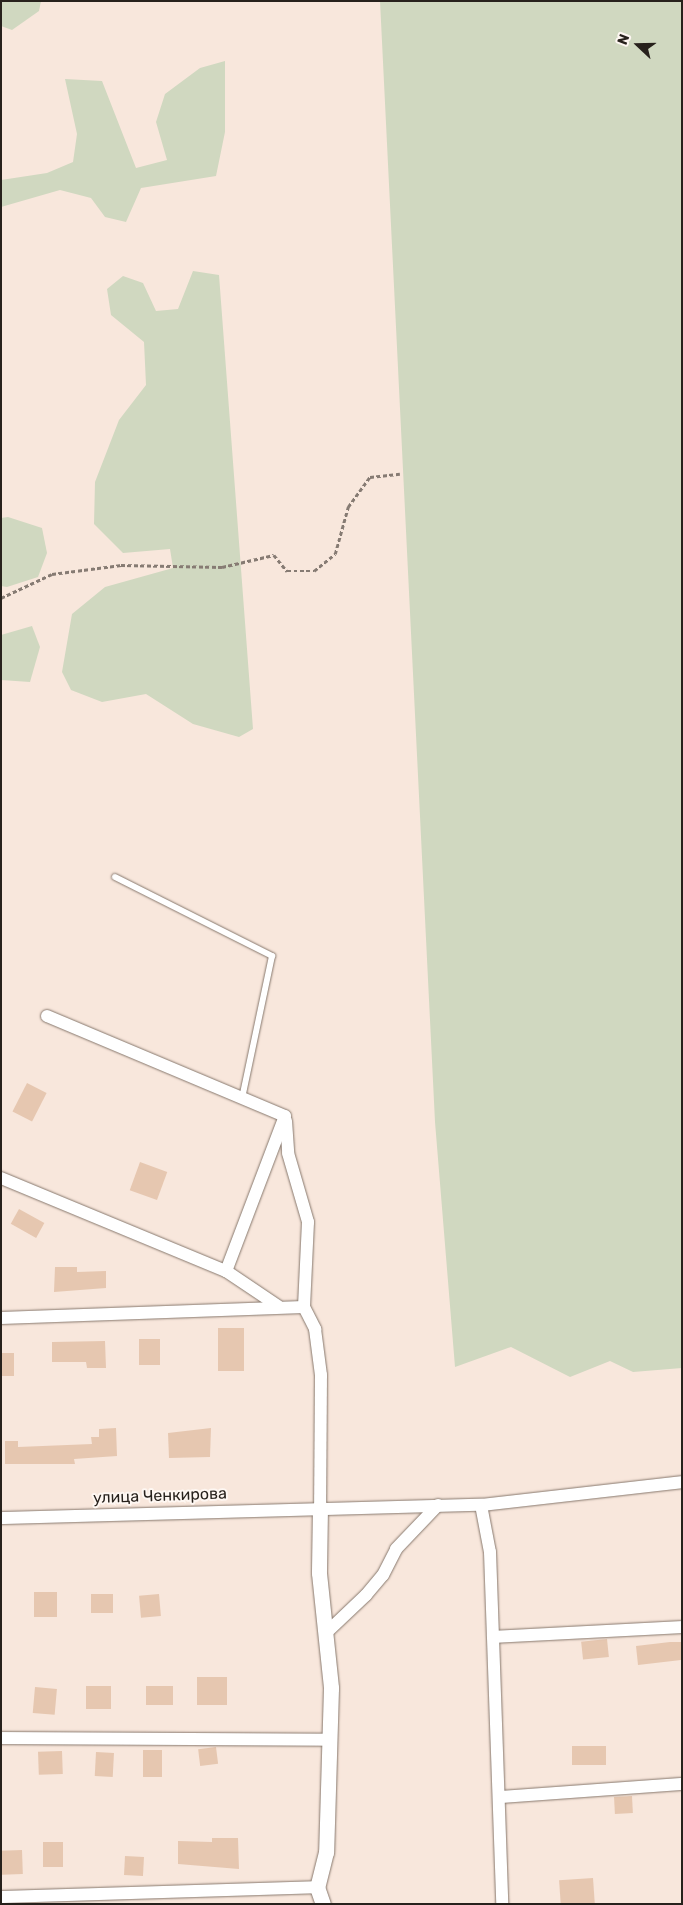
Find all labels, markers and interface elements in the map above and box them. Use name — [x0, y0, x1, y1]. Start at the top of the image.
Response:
north arrow — [613, 20, 663, 70]
text: N — [614, 32, 633, 47]
street label: улица Ченкирова — [93, 1484, 227, 1508]

